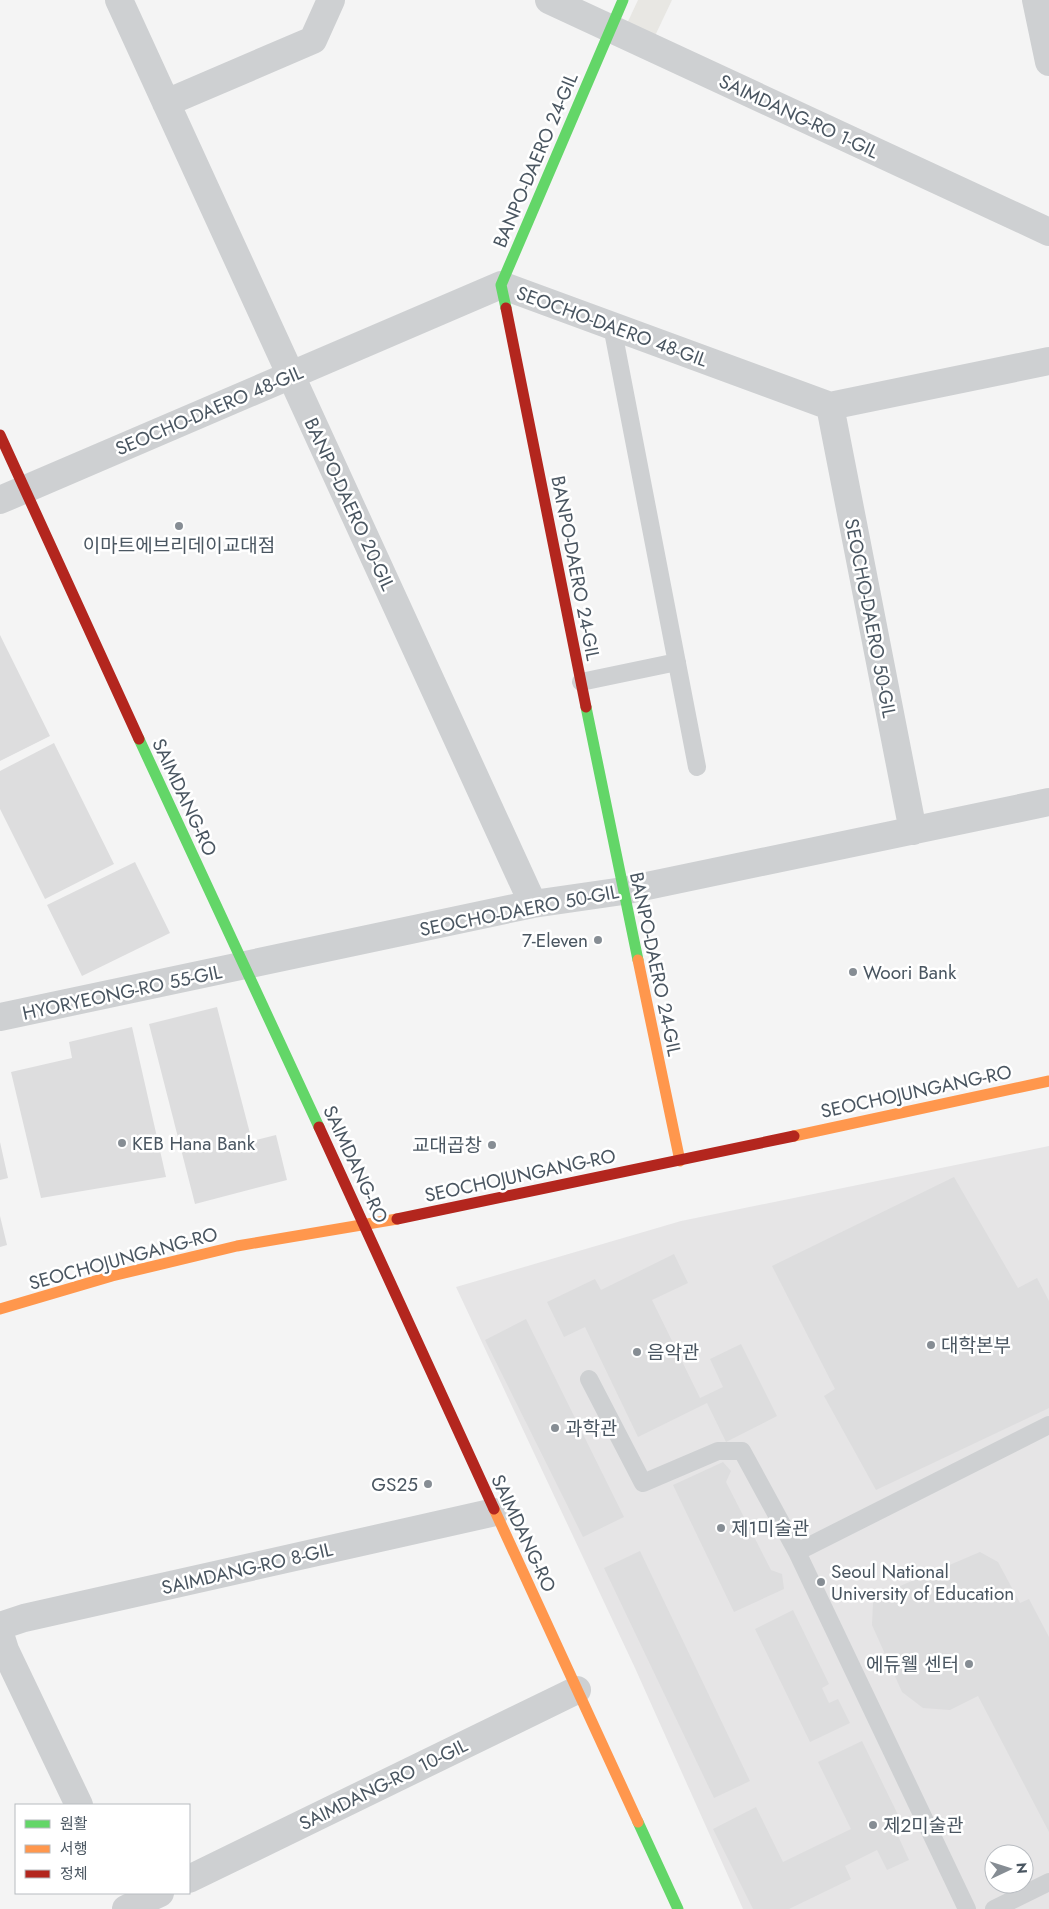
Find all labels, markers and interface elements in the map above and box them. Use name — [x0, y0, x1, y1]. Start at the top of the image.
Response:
street label: BANPO-DAERO 24-GIL — [486, 68, 585, 252]
street label: SAIMDANG-RO 1-GIL — [715, 68, 883, 165]
street label: SEOCHO-DAERO 48-GIL — [513, 279, 712, 374]
street label: SEOCHO-DAERO 48-GIL — [111, 358, 308, 462]
street label: BANPO-DAERO 20-GIL — [298, 413, 402, 595]
street label: BANPO-DAERO 24-GIL — [544, 473, 607, 663]
street label: SEOCHO-DAERO 50-GIL — [838, 516, 903, 720]
marker: 이마트에브리데이교대점 — [173, 520, 185, 532]
place label: 이마트에브리데이교대점 — [83, 532, 275, 559]
street label: SAIMDANG-RO — [145, 734, 224, 860]
street label: BANPO-DAERO 24-GIL — [623, 870, 688, 1059]
street label: SEOCHO-DAERO 50-GIL — [417, 878, 621, 943]
place label: 7-Eleven — [522, 927, 588, 954]
marker: 7-Eleven — [592, 934, 604, 946]
street label: HYORYEONG-RO 55-GIL — [20, 958, 225, 1027]
place label: Woori Bank — [863, 959, 957, 986]
marker: Woori Bank — [847, 966, 859, 978]
street label: SEOCHOJUNGANG-RO — [818, 1058, 1014, 1125]
street label: SAIMDANG-RO — [316, 1101, 395, 1227]
place label: KEB Hana Bank — [132, 1130, 256, 1157]
place label: 교대곱창 — [412, 1132, 482, 1159]
marker: KEB Hana Bank — [116, 1137, 128, 1149]
marker: 교대곱창 — [486, 1139, 498, 1151]
street label: SEOCHOJUNGANG-RO — [422, 1142, 618, 1209]
street label: SEOCHOJUNGANG-RO — [26, 1220, 221, 1297]
place label: 대학본부 — [941, 1332, 1011, 1359]
place label: 음악관 — [647, 1339, 699, 1366]
marker: 대학본부 — [925, 1339, 937, 1351]
marker: 음악관 — [631, 1346, 643, 1358]
place label: 과학관 — [565, 1415, 617, 1442]
marker: 과학관 — [549, 1422, 561, 1434]
street label: SAIMDANG-RO — [484, 1470, 563, 1596]
place label: GS25 — [371, 1471, 418, 1498]
marker: GS25 — [422, 1478, 434, 1490]
place label: 제1미술관 — [731, 1515, 809, 1542]
marker: 제1미술관 — [715, 1522, 727, 1534]
street label: SAIMDANG-RO 8-GIL — [159, 1536, 336, 1601]
place label: Seoul National University of Education — [831, 1558, 1014, 1607]
marker: Seoul National University of Education — [815, 1576, 827, 1588]
place label: 에듀웰 센터 — [866, 1651, 959, 1678]
marker: 에듀웰 센터 — [963, 1658, 975, 1670]
street label: SAIMDANG-RO 10-GIL — [294, 1732, 472, 1837]
legend — [15, 1804, 190, 1894]
place label: 제2미술관 — [883, 1812, 964, 1839]
text: 원활 — [60, 1813, 88, 1835]
marker: 제2미술관 — [867, 1819, 879, 1831]
text: 서행 — [60, 1838, 88, 1860]
north arrow — [984, 1844, 1034, 1894]
text: N — [1012, 1862, 1032, 1874]
text: 정체 — [60, 1863, 88, 1885]

